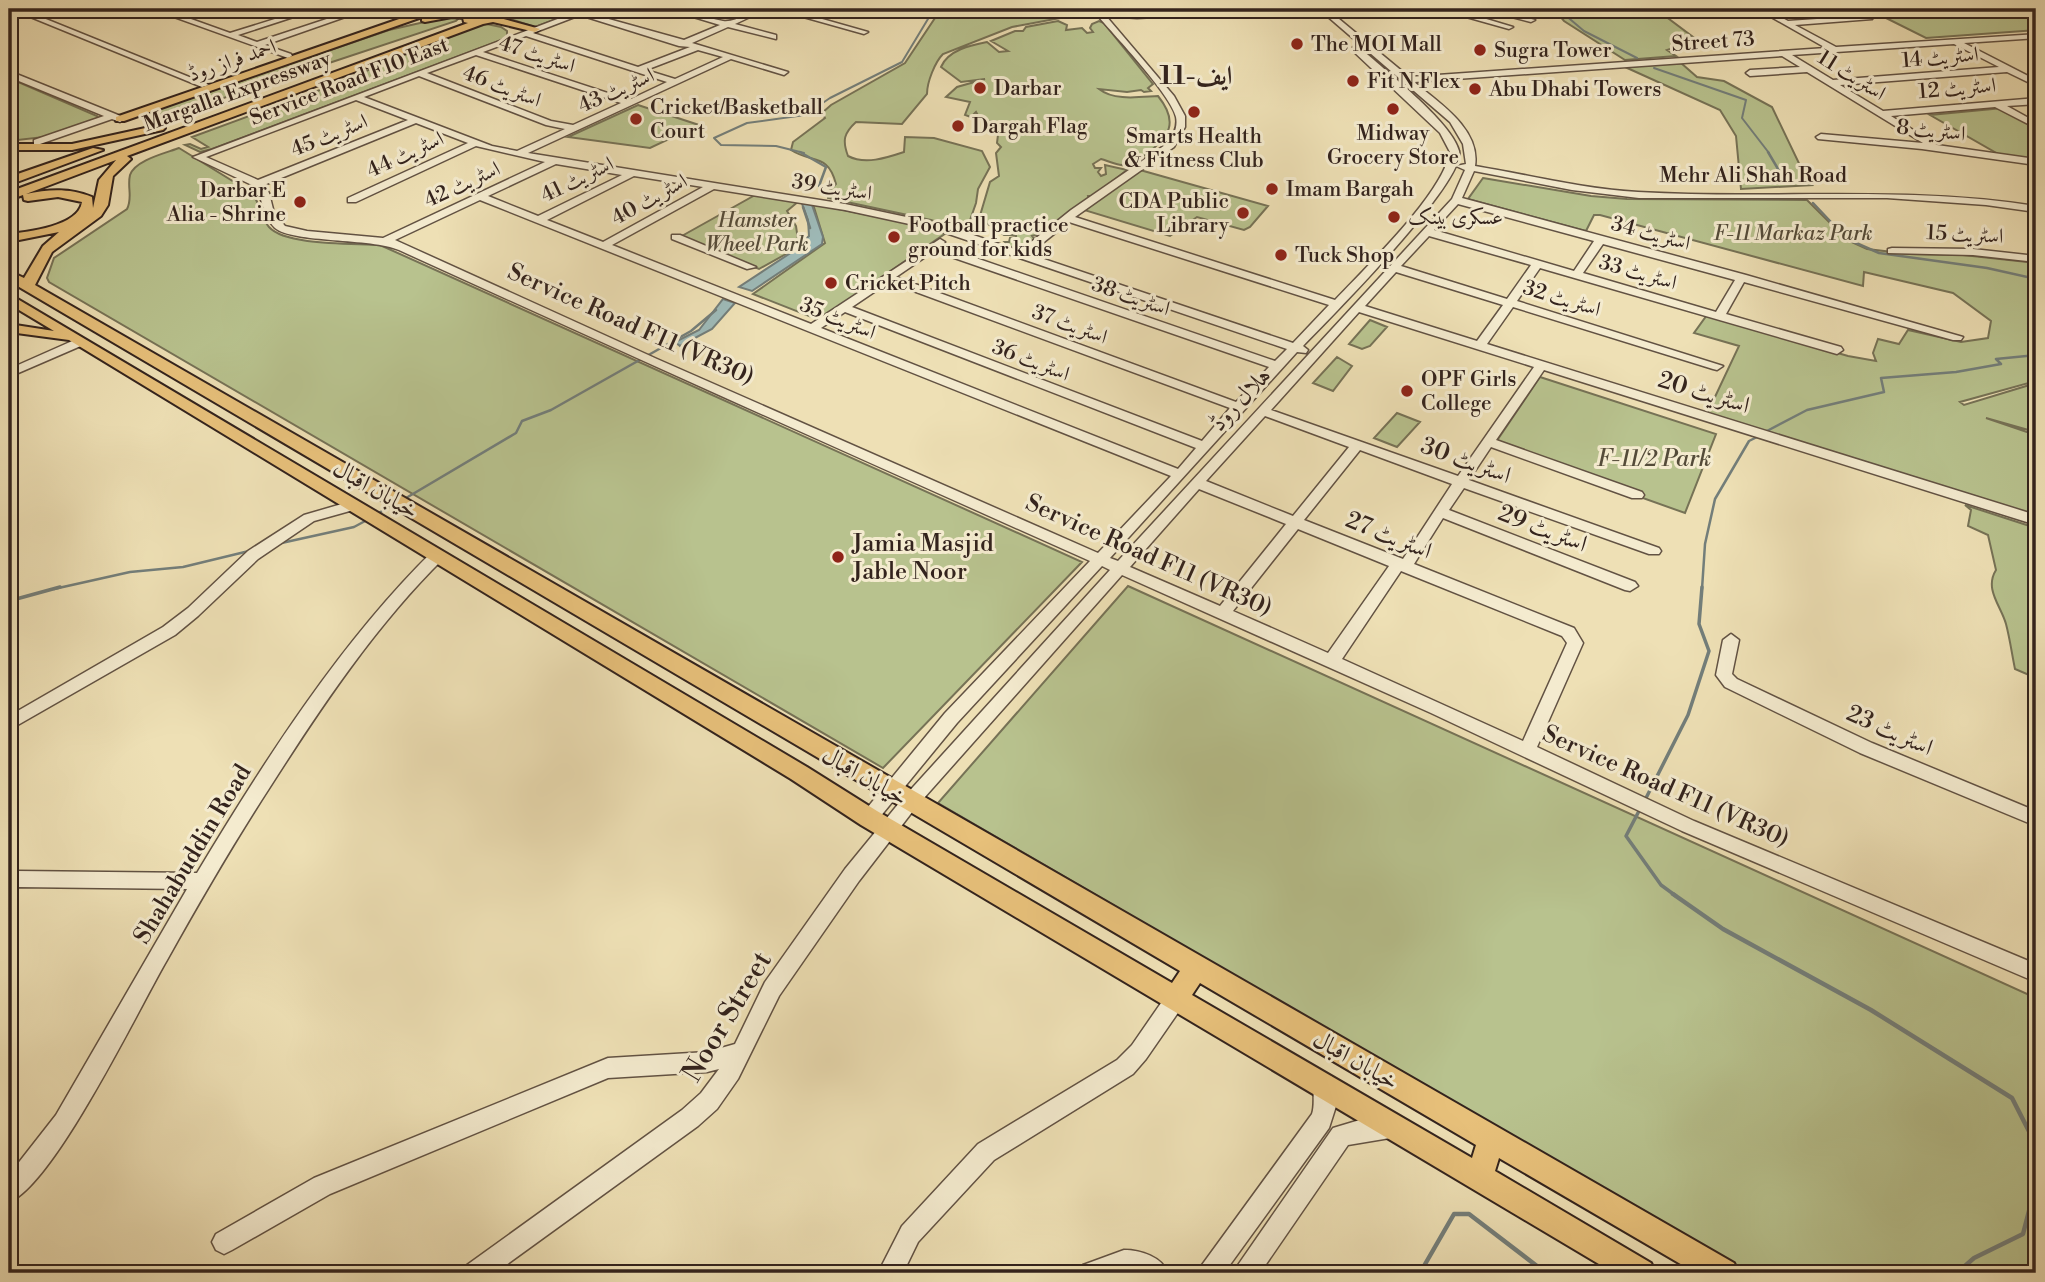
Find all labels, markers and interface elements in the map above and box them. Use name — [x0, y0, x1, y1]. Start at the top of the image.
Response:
street label: Street 73 — [1671, 26, 1756, 58]
street label: اسٹریٹ 47 — [495, 30, 578, 79]
street label: Service Road F10 East — [246, 32, 453, 132]
place label: The MOI Mall — [1311, 32, 1442, 58]
street label: احمد فراز روڈ — [185, 34, 280, 88]
marker: The MOI Mall — [1289, 36, 1305, 52]
place label: Sugra Tower — [1494, 38, 1612, 64]
marker: Sugra Tower — [1472, 42, 1488, 58]
street label: اسٹریٹ 14 — [1900, 42, 1980, 74]
street label: اسٹریٹ 11 — [1813, 45, 1890, 107]
street label: Margalla Expressway — [140, 46, 335, 138]
street label: اسٹریٹ 46 — [459, 60, 544, 114]
district label: ایف-11 — [1160, 60, 1232, 92]
street label: اسٹریٹ 43 — [574, 63, 659, 119]
place label: Fit N Flex — [1367, 69, 1461, 95]
marker: Fit N Flex — [1345, 73, 1361, 89]
street label: اسٹریٹ 12 — [1917, 73, 1997, 105]
place label: Darbar — [994, 76, 1062, 102]
place label: Abu Dhabi Towers — [1488, 77, 1662, 103]
marker: Darbar — [972, 80, 988, 96]
marker: Abu Dhabi Towers — [1467, 81, 1483, 97]
place label: Cricket/Basketball Court — [650, 95, 823, 145]
marker: Midway Grocery Store — [1385, 101, 1401, 117]
marker: Smarts Health & Fitness Club — [1186, 104, 1202, 120]
street label: اسٹریٹ 45 — [287, 109, 372, 163]
marker: Cricket/Basketball Court — [628, 111, 644, 127]
place label: Dargah Flag — [972, 114, 1088, 140]
street label: اسٹریٹ 8 — [1895, 114, 1967, 148]
marker: Dargah Flag — [950, 118, 966, 134]
place label: Midway Grocery Store — [1327, 121, 1459, 171]
place label: Smarts Health & Fitness Club — [1124, 124, 1264, 174]
street label: اسٹریٹ 44 — [363, 126, 448, 184]
street label: اسٹریٹ 41 — [537, 151, 618, 209]
street label: اسٹریٹ 42 — [420, 156, 505, 214]
street label: Mehr Ali Shah Road — [1659, 163, 1847, 189]
street label: اسٹریٹ 40 — [607, 168, 692, 231]
street label: اسٹریٹ 39 — [790, 169, 874, 207]
place label: Imam Bargah — [1286, 177, 1414, 203]
place label: Darbar E Alia - Shrine — [166, 178, 286, 228]
marker: Imam Bargah — [1264, 181, 1280, 197]
place label: CDA Public Library — [1118, 189, 1230, 239]
marker: Darbar E Alia - Shrine — [292, 194, 308, 210]
marker: CDA Public Library — [1235, 205, 1251, 221]
place label: عسکری بینک — [1408, 205, 1503, 231]
park label: Hamster Wheel Park — [705, 208, 809, 258]
marker: عسکری بینک — [1386, 209, 1402, 225]
street label: اسٹریٹ 34 — [1608, 211, 1693, 257]
place label: Football practice ground for kids — [908, 213, 1069, 263]
street label: اسٹریٹ 15 — [1926, 220, 2004, 250]
park label: F-11 Markaz Park — [1713, 221, 1873, 247]
marker: Football practice ground for kids — [886, 229, 902, 245]
place label: Tuck Shop — [1295, 243, 1394, 269]
marker: Tuck Shop — [1273, 247, 1289, 263]
street label: اسٹریٹ 33 — [1596, 249, 1680, 296]
street label: Service Road F11 (VR30) — [503, 257, 759, 393]
place label: Cricket Pitch — [845, 271, 971, 297]
street label: اسٹریٹ 38 — [1088, 271, 1173, 322]
marker: Cricket Pitch — [823, 275, 839, 291]
street label: اسٹریٹ 32 — [1520, 275, 1604, 323]
street label: اسٹریٹ 35 — [796, 292, 879, 346]
street label: اسٹریٹ 37 — [1028, 299, 1111, 351]
street label: اسٹریٹ 36 — [988, 334, 1073, 388]
street label: ہلال روڈ — [1204, 361, 1278, 438]
street label: اسٹریٹ 20 — [1654, 365, 1753, 421]
place label: OPF Girls College — [1421, 367, 1517, 417]
marker: OPF Girls College — [1399, 383, 1415, 399]
street label: اسٹریٹ 30 — [1416, 431, 1515, 491]
park label: F-11/2 Park — [1597, 444, 1711, 474]
street label: خیابان اقبال — [327, 453, 424, 526]
street label: Service Road F11 (VR30) — [1021, 488, 1277, 624]
street label: اسٹریٹ 29 — [1494, 498, 1591, 560]
street label: اسٹریٹ 27 — [1341, 505, 1436, 567]
place label: Jamia Masjid Jable Noor — [851, 529, 994, 587]
marker: Jamia Masjid Jable Noor — [830, 549, 846, 565]
street label: اسٹریٹ 23 — [1842, 699, 1937, 763]
street label: Service Road F11 (VR30) — [1538, 719, 1794, 855]
street label: خیابان اقبال — [816, 740, 913, 813]
street label: Shahabuddin Road — [127, 759, 258, 950]
street label: Noor Street — [675, 945, 780, 1088]
street label: خیابان اقبال — [1307, 1024, 1404, 1097]

